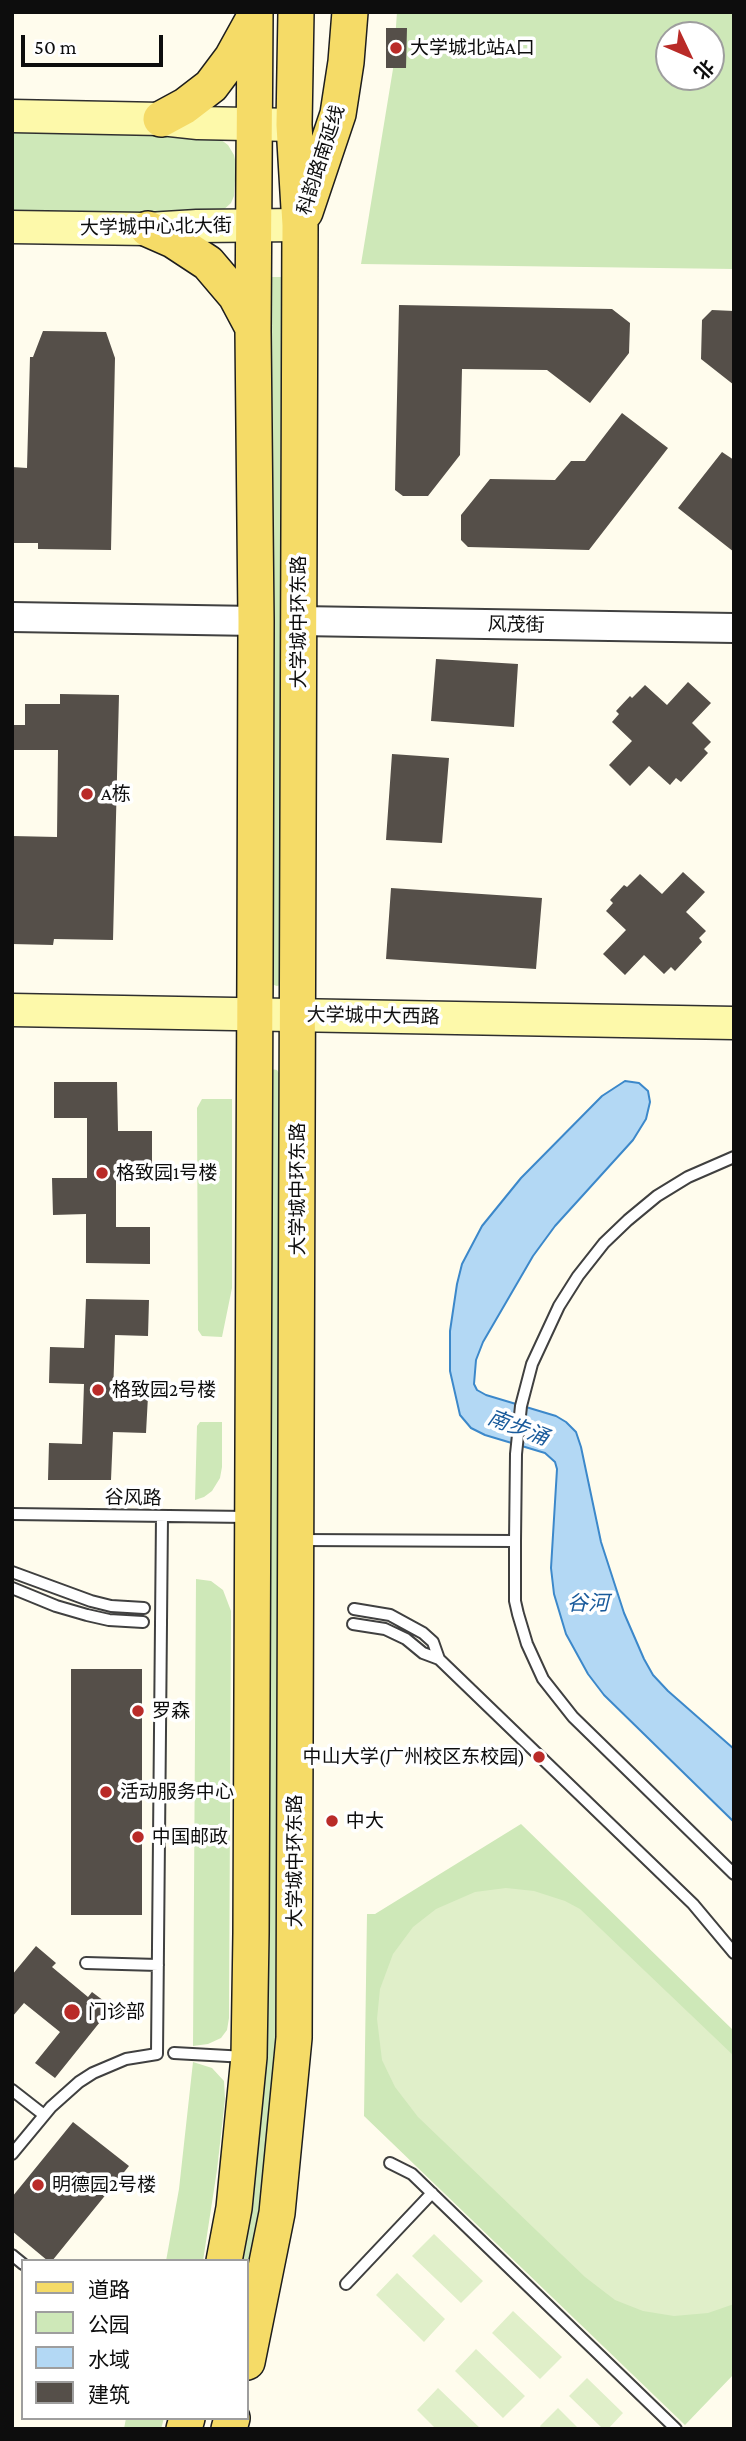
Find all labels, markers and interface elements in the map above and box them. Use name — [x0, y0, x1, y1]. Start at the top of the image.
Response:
scale bar — [24, 21, 166, 65]
north arrow — [655, 21, 725, 91]
text: 50 m — [34, 35, 77, 59]
place label: 大学城北站A口 — [410, 37, 535, 59]
marker: 大学城北站A口 — [388, 40, 404, 56]
text: 北 — [690, 55, 718, 84]
street label: 科韵路南延线 — [293, 102, 349, 218]
street label: 大学城中心北大街 — [80, 214, 232, 240]
street label: 大学城中环东路 — [288, 556, 310, 688]
street label: 风茂街 — [487, 613, 545, 637]
place label: A栋 — [101, 783, 131, 805]
marker: A栋 — [79, 786, 95, 802]
street label: 大学城中大西路 — [306, 1003, 440, 1029]
street label: 大学城中环东路 — [287, 1123, 309, 1255]
place label: 格致园1号楼 — [116, 1162, 217, 1184]
marker: 格致园1号楼 — [94, 1165, 110, 1181]
place label: 格致园2号楼 — [112, 1379, 216, 1401]
marker: 格致园2号楼 — [90, 1382, 106, 1398]
water label: 南步涌 — [484, 1405, 552, 1451]
street label: 谷风路 — [104, 1486, 162, 1510]
water label: 谷河 — [567, 1591, 609, 1617]
place label: 罗森 — [152, 1700, 190, 1722]
marker: 罗森 — [130, 1703, 146, 1719]
place label: 中山大学(广州校区东校园) — [303, 1746, 525, 1768]
marker: 中山大学(广州校区东校园) — [531, 1749, 547, 1765]
place label: 活动服务中心 — [120, 1781, 234, 1803]
marker: 活动服务中心 — [98, 1784, 114, 1800]
street label: 大学城中环东路 — [284, 1795, 306, 1927]
place label: 中大 — [346, 1810, 384, 1832]
marker: 中大 — [324, 1813, 340, 1829]
place label: 中国邮政 — [152, 1826, 228, 1848]
marker: 中国邮政 — [130, 1829, 146, 1845]
place label: 门诊部 — [88, 2001, 145, 2023]
marker: 门诊部 — [62, 2002, 82, 2022]
place label: 明德园2号楼 — [52, 2174, 156, 2196]
marker: 明德园2号楼 — [30, 2177, 46, 2193]
legend — [21, 2259, 248, 2420]
text: 道路 — [88, 2278, 130, 2302]
text: 公园 — [88, 2313, 130, 2337]
text: 水域 — [88, 2348, 130, 2372]
text: 建筑 — [88, 2383, 130, 2407]

